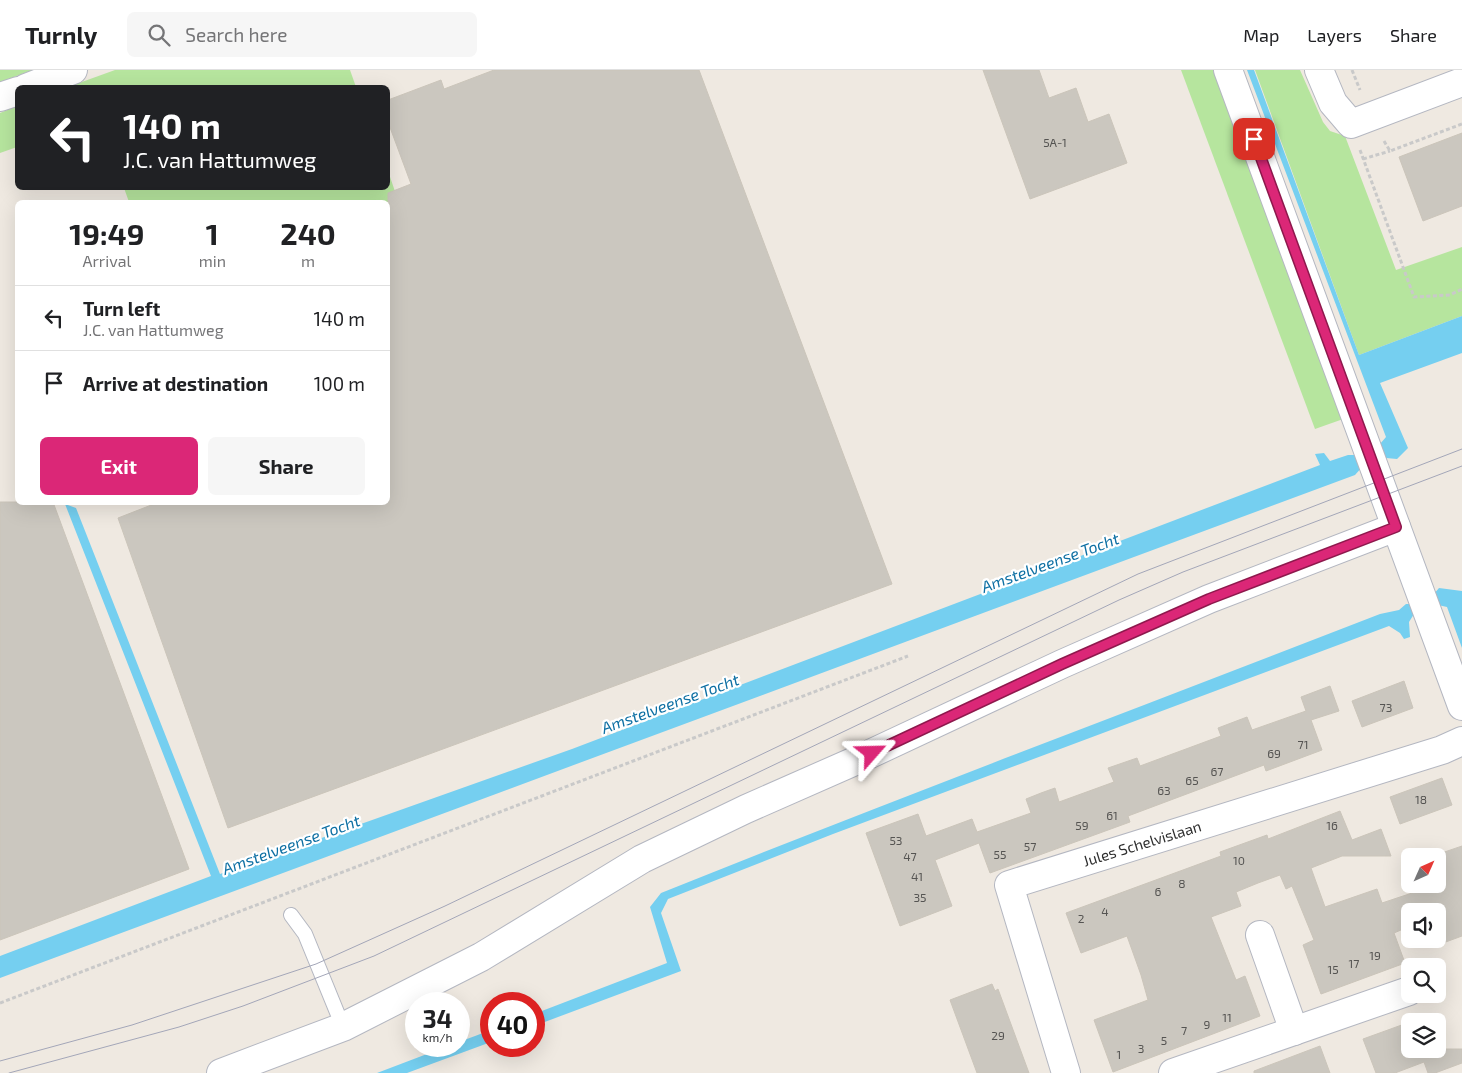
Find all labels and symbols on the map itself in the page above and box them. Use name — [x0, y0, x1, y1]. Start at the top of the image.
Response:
pin — [1233, 118, 1275, 160]
house number: 5A-1 — [1043, 135, 1067, 149]
water label: Amstelveense Tocht — [978, 528, 1122, 596]
water label: Amstelveense Tocht — [598, 669, 742, 737]
house number: 73 — [1380, 700, 1392, 714]
position arrow — [845, 726, 897, 778]
house number: 71 — [1298, 737, 1308, 751]
house number: 69 — [1267, 746, 1281, 760]
house number: 67 — [1210, 764, 1224, 778]
house number: 65 — [1185, 773, 1199, 787]
house number: 63 — [1157, 783, 1171, 797]
house number: 18 — [1415, 792, 1427, 806]
house number: 61 — [1106, 808, 1118, 822]
water label: Amstelveense Tocht — [219, 810, 363, 878]
street label: Jules Schelvislaan — [1081, 816, 1203, 870]
house number: 59 — [1075, 818, 1089, 832]
house number: 16 — [1326, 818, 1338, 832]
house number: 53 — [889, 833, 903, 847]
house number: 57 — [1024, 839, 1036, 853]
house number: 55 — [994, 847, 1006, 861]
north arrow — [1401, 848, 1446, 892]
house number: 47 — [903, 849, 917, 863]
house number: 10 — [1233, 853, 1245, 867]
house number: 41 — [911, 869, 923, 883]
house number: 8 — [1178, 876, 1186, 890]
house number: 6 — [1155, 884, 1162, 898]
house number: 35 — [913, 890, 927, 904]
house number: 4 — [1101, 904, 1109, 918]
house number: 2 — [1078, 911, 1085, 925]
house number: 19 — [1369, 948, 1381, 962]
house number: 17 — [1349, 956, 1359, 970]
house number: 15 — [1327, 962, 1339, 976]
speed limit sign: 40 — [480, 992, 545, 1057]
house number: 11 — [1222, 1010, 1232, 1024]
house number: 9 — [1204, 1017, 1211, 1031]
house number: 7 — [1181, 1023, 1187, 1037]
house number: 29 — [991, 1028, 1005, 1042]
house number: 5 — [1161, 1033, 1167, 1047]
house number: 3 — [1138, 1041, 1144, 1055]
house number: 1 — [1117, 1047, 1121, 1061]

